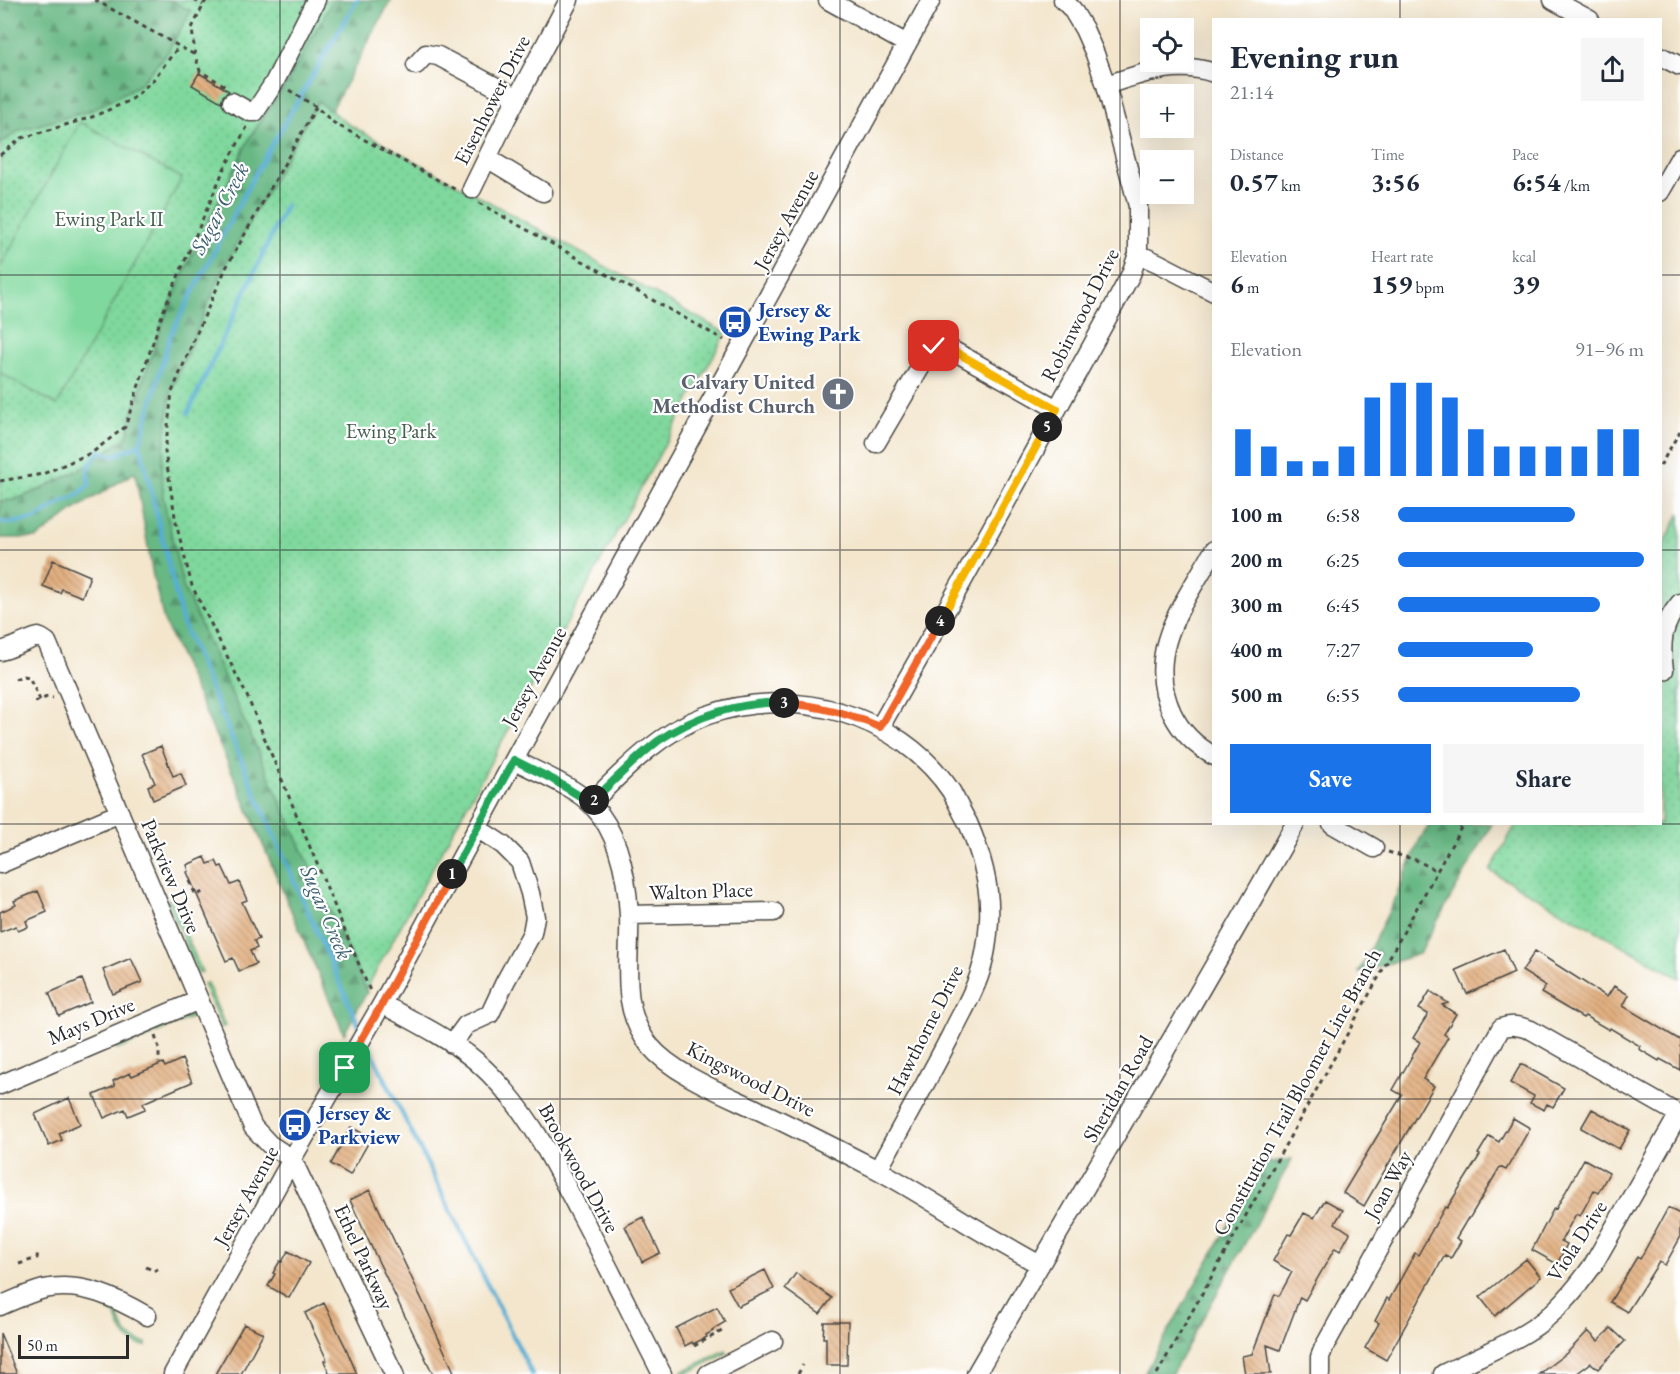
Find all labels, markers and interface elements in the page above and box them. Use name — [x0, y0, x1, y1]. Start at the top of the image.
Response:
map controls — [1140, 18, 1194, 204]
button: locate — [1140, 18, 1194, 72]
street label: Eisenhower Drive — [447, 30, 536, 169]
text: Evening run — [1230, 35, 1399, 78]
button: share — [1581, 38, 1644, 101]
text: 21:14 — [1230, 79, 1273, 105]
button: + — [1140, 84, 1194, 138]
text: Distance — [1230, 144, 1283, 165]
text: Time — [1371, 144, 1404, 165]
text: Pace — [1512, 144, 1539, 165]
button: − — [1140, 150, 1194, 204]
water label: Sugar Creek — [183, 157, 256, 260]
street label: Jersey Avenue — [746, 165, 824, 277]
text: 0.57 — [1230, 165, 1278, 199]
text: 3:56 — [1371, 165, 1420, 199]
text: 6:54 — [1512, 165, 1561, 199]
text: km — [1278, 175, 1301, 196]
text: /km — [1561, 175, 1590, 196]
park label: Ewing Park II — [54, 205, 164, 232]
street label: Robinwood Drive — [1034, 243, 1125, 386]
text: Elevation — [1230, 246, 1288, 267]
text: Heart rate — [1371, 246, 1433, 267]
text: kcal — [1512, 246, 1536, 267]
text: 6 — [1230, 267, 1244, 301]
text: 159 — [1371, 267, 1412, 301]
text: 39 — [1512, 267, 1540, 301]
text: m — [1244, 277, 1259, 298]
text: bpm — [1412, 277, 1444, 298]
place label: Jersey & Ewing Park — [756, 296, 861, 347]
bus stop icon: Jersey & Ewing Park — [717, 304, 753, 340]
pin — [908, 320, 959, 371]
icon: check — [917, 329, 950, 362]
text: Elevation — [1230, 336, 1302, 362]
text: 91–96 m — [1575, 336, 1644, 362]
place label: Calvary United Methodist Church — [652, 368, 815, 419]
church icon: Calvary United Methodist Church — [820, 376, 856, 412]
pin: 5 — [1032, 412, 1062, 442]
text: 5 — [1043, 416, 1051, 437]
park label: Ewing Park — [346, 417, 438, 444]
text: 100 m — [1230, 502, 1283, 528]
text: 6:58 — [1326, 502, 1360, 528]
text: 200 m — [1230, 547, 1283, 573]
text: 6:25 — [1326, 547, 1360, 573]
text: 300 m — [1230, 592, 1283, 618]
text: 6:45 — [1326, 592, 1360, 618]
pin: 4 — [925, 606, 955, 636]
text: 4 — [936, 610, 944, 631]
street label: Jersey Avenue — [494, 622, 572, 734]
text: 400 m — [1230, 637, 1283, 663]
text: 7:27 — [1326, 637, 1360, 663]
text: 500 m — [1230, 682, 1283, 708]
text: 6:55 — [1326, 682, 1360, 708]
pin: 3 — [769, 688, 799, 718]
text: 3 — [780, 692, 788, 713]
button: Save — [1230, 744, 1431, 813]
button: Share — [1443, 744, 1644, 813]
pin: 2 — [579, 785, 609, 815]
text: 2 — [590, 789, 598, 810]
street label: Parkview Drive — [135, 814, 208, 937]
pin: 1 — [437, 859, 467, 889]
water label: Sugar Creek — [293, 860, 359, 964]
text: 1 — [448, 863, 456, 884]
street label: Walton Place — [648, 875, 754, 906]
street label: Constitution Trail Bloomer Line Branch — [1206, 943, 1387, 1240]
street label: Hawthorne Drive — [880, 960, 969, 1099]
street label: Mays Drive — [43, 990, 138, 1051]
street label: Sheridan Road — [1076, 1030, 1159, 1147]
street label: Kingswood Drive — [682, 1035, 820, 1123]
pin — [319, 1042, 370, 1093]
icon: arrive — [328, 1051, 361, 1084]
street label: Brookwood Drive — [533, 1098, 626, 1237]
place label: Jersey & Parkview — [316, 1099, 400, 1150]
bus stop icon: Jersey & Parkview — [277, 1107, 313, 1143]
street label: Jersey Avenue — [206, 1141, 284, 1253]
street label: Joan Way — [1357, 1145, 1418, 1226]
street label: Viola Drive — [1540, 1195, 1613, 1286]
street label: Ethel Parkway — [328, 1200, 401, 1315]
scale bar — [18, 1332, 129, 1360]
text: 50 m — [27, 1335, 58, 1356]

